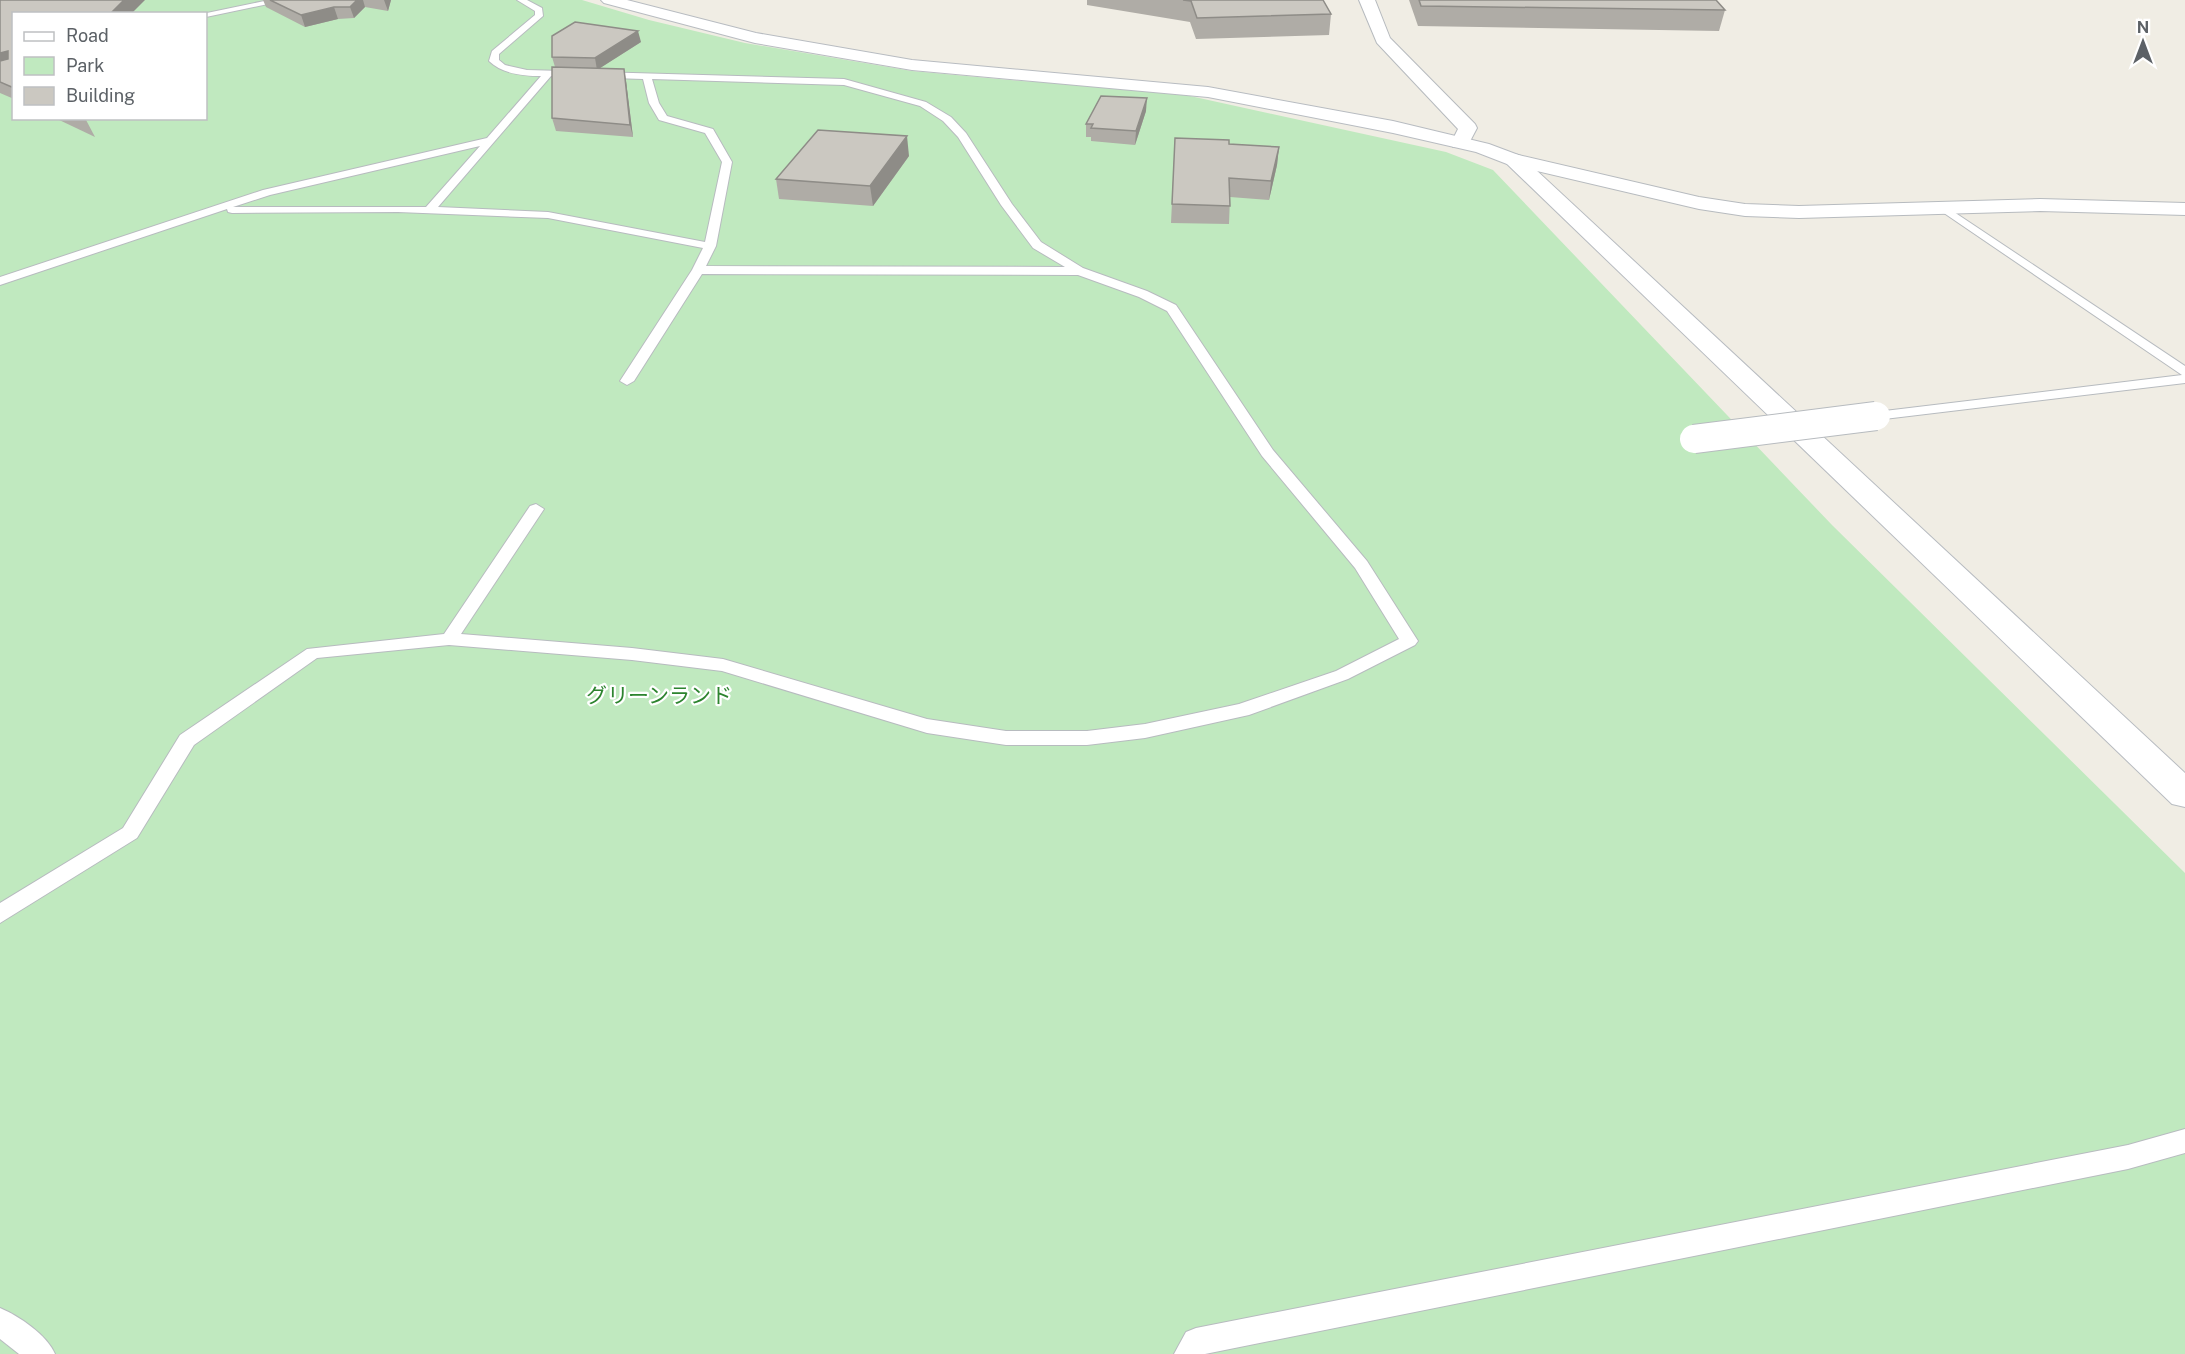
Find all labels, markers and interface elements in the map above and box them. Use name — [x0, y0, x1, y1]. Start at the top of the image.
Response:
legend — [12, 12, 207, 120]
north arrow — [2113, 12, 2173, 72]
text: N — [2137, 18, 2149, 37]
text: Road — [66, 25, 109, 46]
text: Park — [66, 55, 104, 76]
text: Building — [66, 85, 135, 106]
park label: グリーンランド — [586, 683, 732, 708]

